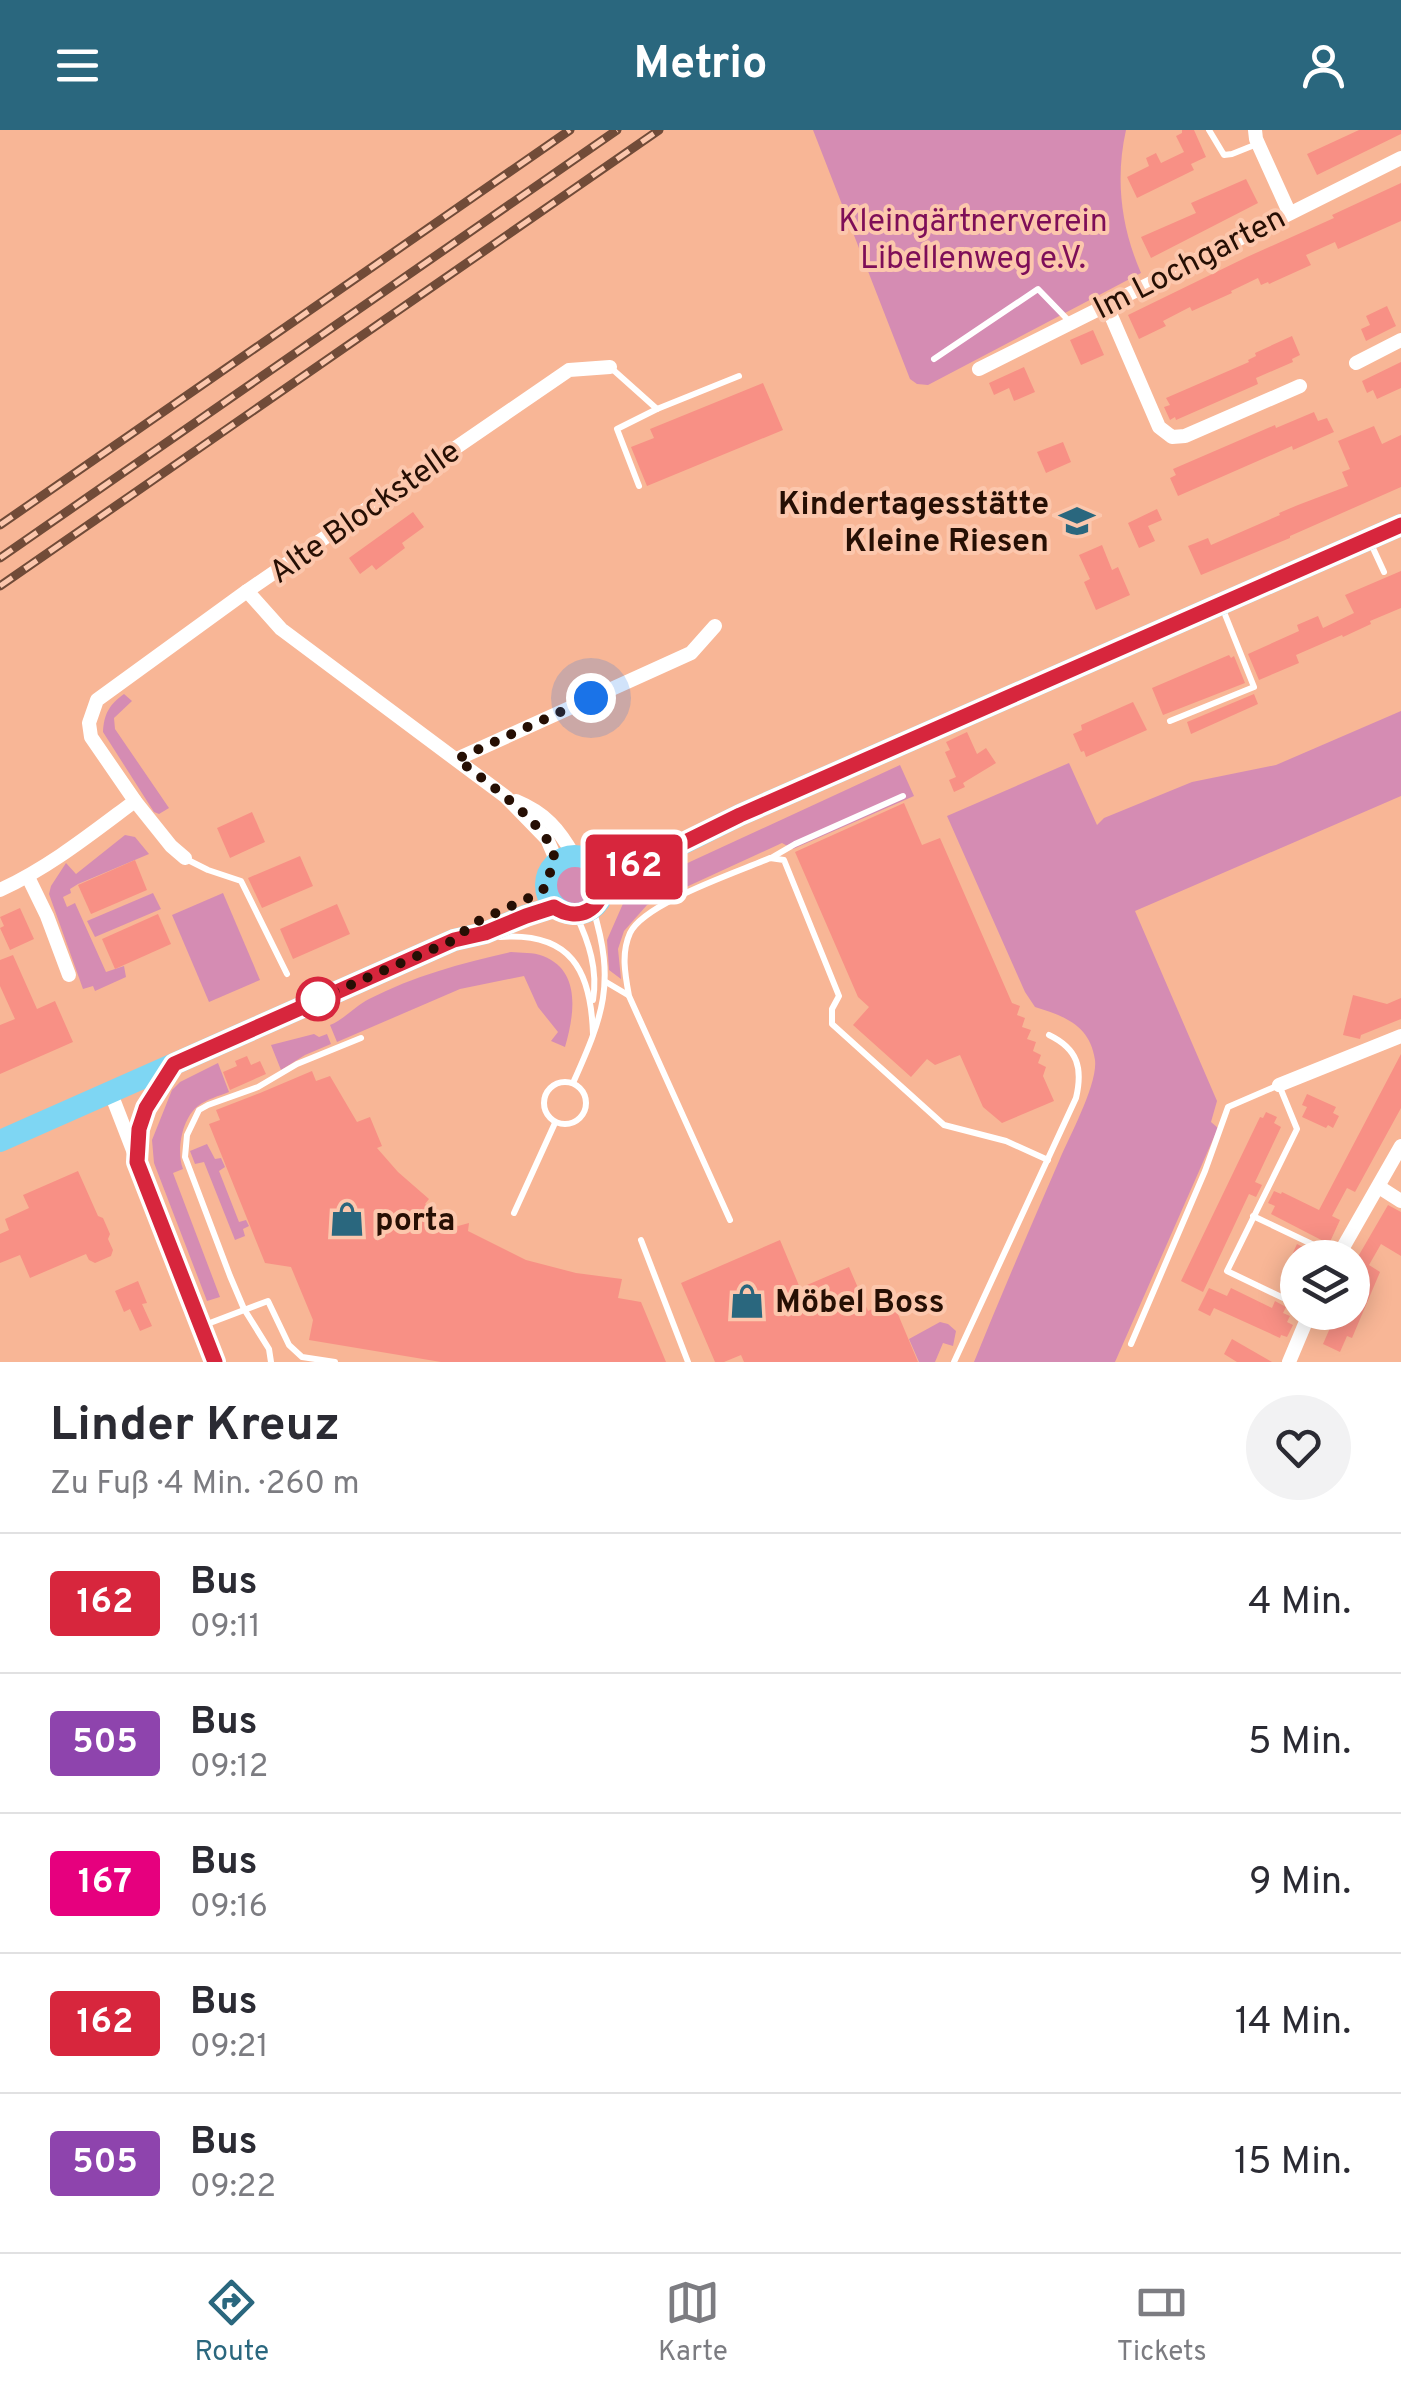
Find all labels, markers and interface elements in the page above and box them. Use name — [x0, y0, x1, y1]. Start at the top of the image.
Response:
text: Metrio — [634, 37, 767, 94]
icon: menu — [50, 38, 105, 93]
icon: person — [1296, 38, 1351, 93]
street label: Im Lochgarten — [1088, 199, 1293, 330]
park label: Kleingärtnerverein Libellenweg e.V. — [838, 203, 1108, 280]
street label: Alte Blockstelle — [262, 433, 469, 594]
place label: Kindertagesstätte Kleine Riesen — [778, 486, 1049, 563]
school or university icon: Kindertagesstätte Kleine Riesen — [1058, 502, 1096, 540]
your location — [566, 673, 616, 723]
line badge: 162 — [576, 834, 692, 900]
text: 162 — [606, 845, 662, 889]
unlabelled marker — [297, 978, 339, 1020]
shop icon: porta — [328, 1200, 366, 1238]
place label: porta — [375, 1202, 455, 1242]
map controls — [1280, 1240, 1370, 1330]
button: layers — [1280, 1240, 1370, 1330]
shop icon: Möbel Boss — [728, 1282, 766, 1320]
place label: Möbel Boss — [775, 1284, 944, 1324]
button: heart — [1246, 1395, 1351, 1500]
text: Linder Kreuz — [50, 1397, 340, 1457]
text: Zu Fuß · 4 Min. · 260 m — [50, 1465, 360, 1505]
text: Bus — [190, 1559, 257, 1608]
text: 4 Min. — [1248, 1579, 1351, 1628]
text: 162 — [77, 1581, 133, 1625]
text: 09:11 — [190, 1608, 261, 1648]
text: Bus — [190, 1699, 257, 1748]
text: 5 Min. — [1248, 1719, 1351, 1768]
text: 505 — [72, 1721, 138, 1765]
text: 09:12 — [190, 1748, 268, 1788]
text: Bus — [190, 1839, 257, 1888]
text: 9 Min. — [1249, 1859, 1351, 1908]
text: 167 — [78, 1861, 132, 1905]
text: 09:16 — [190, 1888, 268, 1928]
text: Bus — [190, 1979, 257, 2028]
text: 14 Min. — [1235, 1999, 1351, 2048]
text: 162 — [77, 2001, 133, 2045]
text: 09:21 — [190, 2028, 268, 2068]
text: Bus — [190, 2119, 257, 2168]
text: 15 Min. — [1234, 2139, 1351, 2188]
text: 505 — [72, 2141, 138, 2185]
text: 09:22 — [190, 2168, 276, 2208]
tab: Route — [194, 2275, 269, 2371]
tab: Karte — [658, 2275, 728, 2371]
tab: Tickets — [1117, 2275, 1207, 2371]

